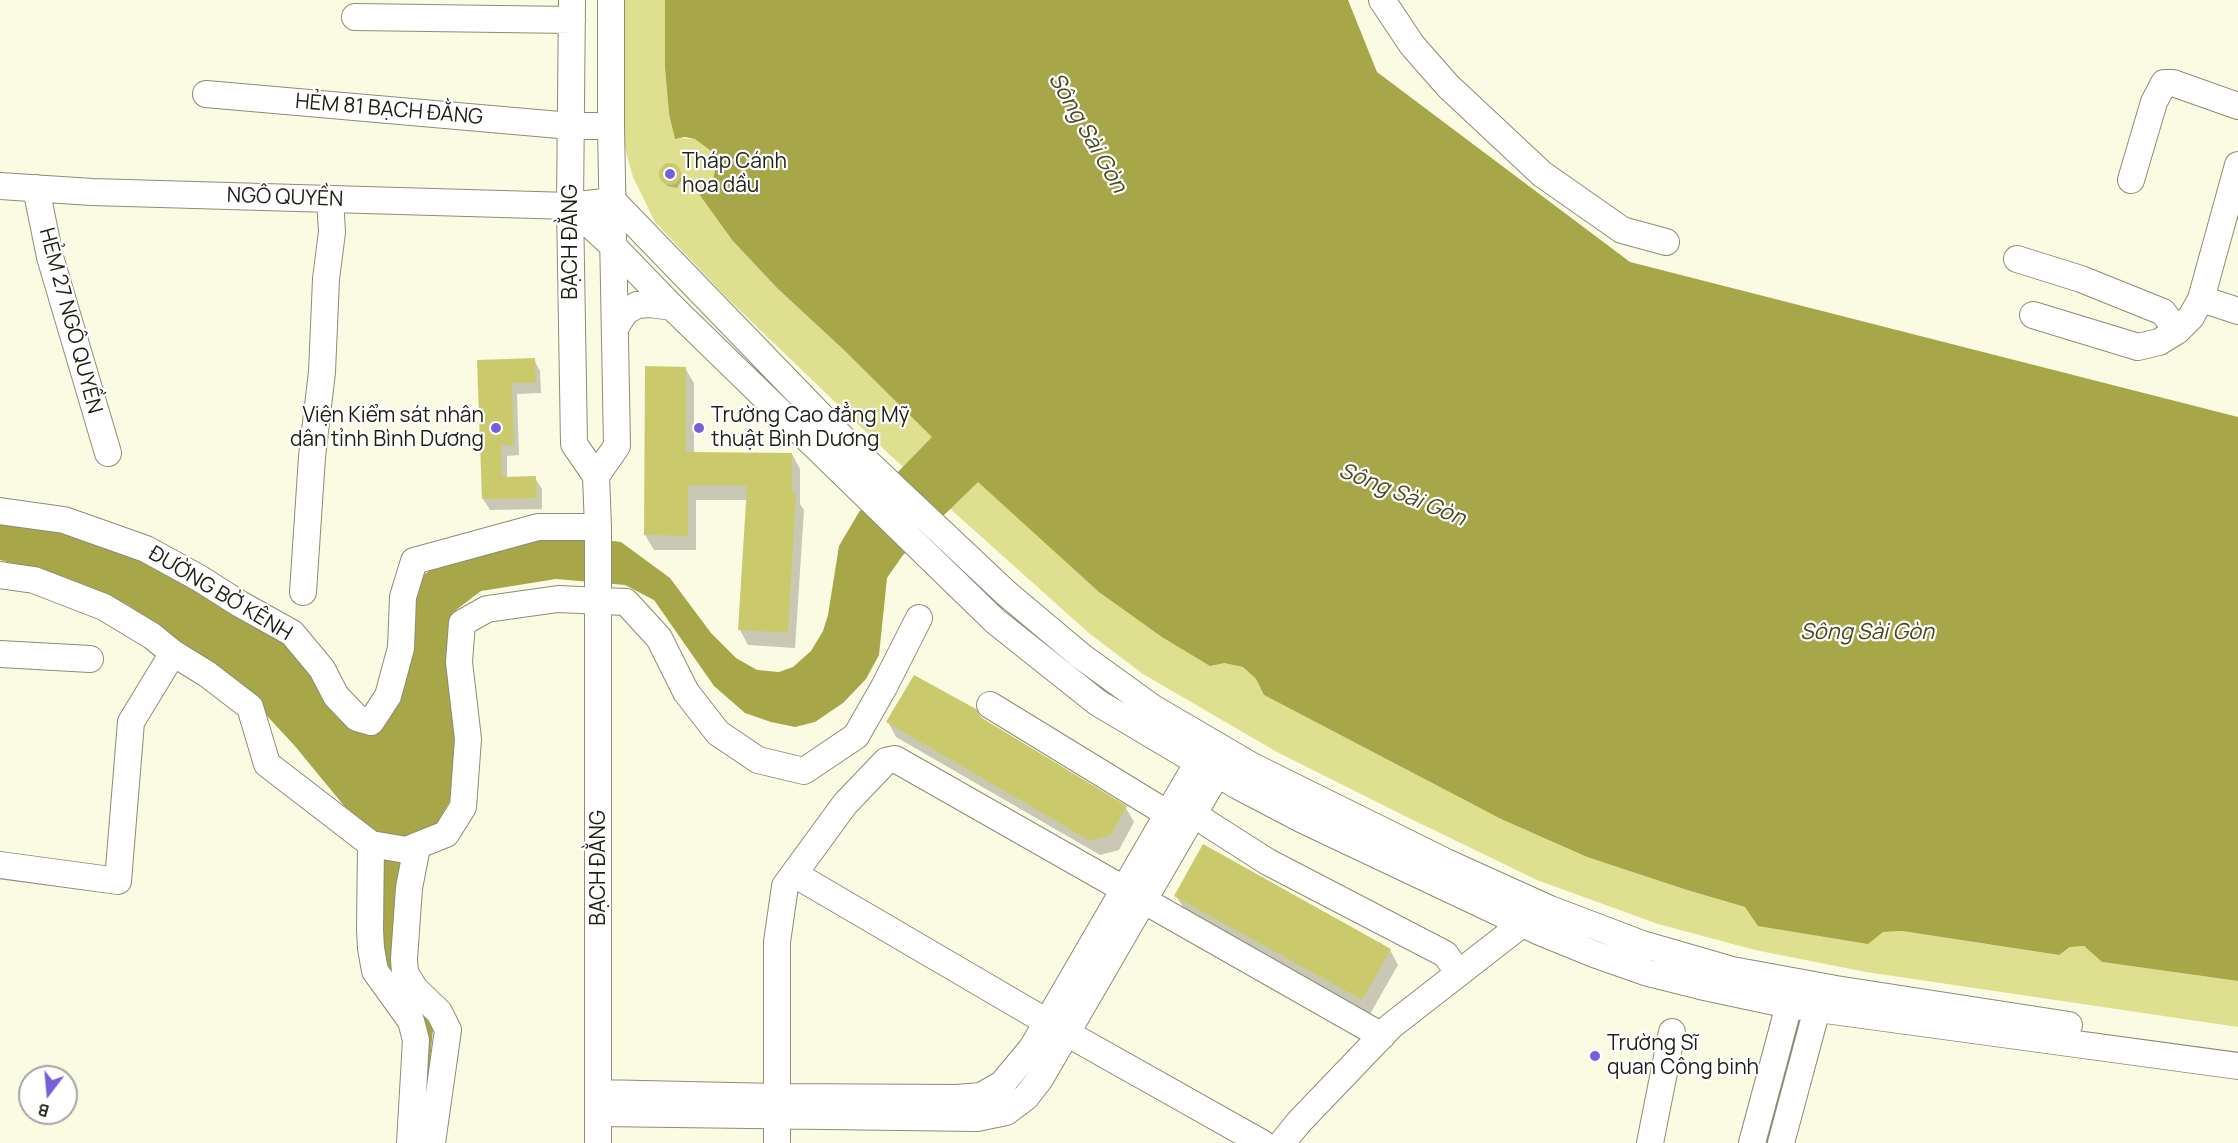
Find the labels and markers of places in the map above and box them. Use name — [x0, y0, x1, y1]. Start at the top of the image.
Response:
place label: Tháp Cánh hoa dầu — [682, 149, 787, 199]
marker: Tháp Cánh hoa dầu — [663, 167, 677, 181]
place label: Viện Kiểm sát nhân dân tỉnh Bình Dương — [290, 403, 484, 453]
place label: Trường Cao đẳng Mỹ thuật Bình Dương — [711, 403, 910, 453]
marker: Viện Kiểm sát nhân dân tỉnh Bình Dương — [489, 421, 503, 435]
marker: Trường Cao đẳng Mỹ thuật Bình Dương — [692, 421, 706, 435]
place label: Trường Sĩ quan Công binh — [1607, 1031, 1759, 1081]
marker: Trường Sĩ quan Công binh — [1588, 1049, 1602, 1063]

